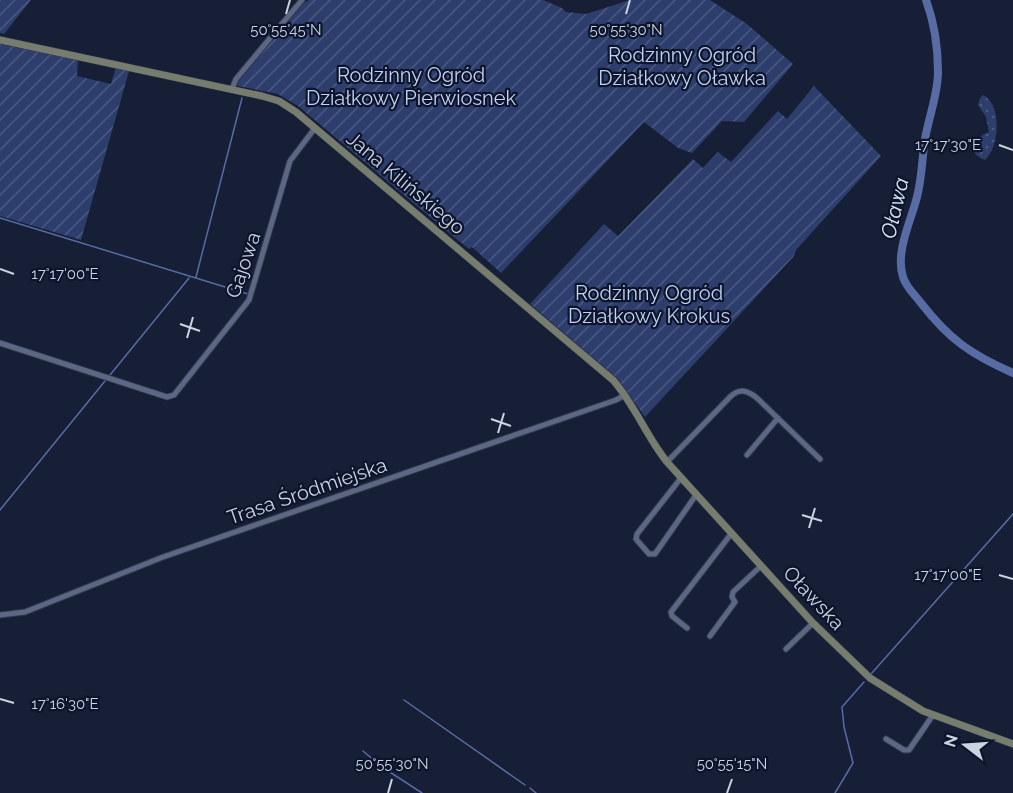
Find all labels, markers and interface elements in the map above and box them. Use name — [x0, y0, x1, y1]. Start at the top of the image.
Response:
text: 50°55'45"N — [250, 21, 322, 39]
text: 50°55'30"N — [589, 21, 663, 39]
park label: Rodzinny Ogród Działkowy Oławka — [598, 43, 766, 90]
park label: Rodzinny Ogród Działkowy Pierwiosnek — [306, 63, 517, 110]
street label: Jana Kilińskiego — [342, 126, 470, 240]
text: 17°17'30"E — [915, 136, 981, 154]
water label: Oława — [875, 175, 914, 241]
street label: Gajowa — [221, 229, 265, 301]
text: 17°17'00"E — [31, 265, 99, 283]
park label: Rodzinny Ogród Działkowy Krokus — [568, 281, 730, 328]
street label: Trasa Śródmiejska — [224, 451, 390, 530]
street label: Oławska — [778, 561, 850, 635]
text: 17°17'00"E — [914, 566, 982, 584]
text: 17°16'30"E — [31, 695, 99, 713]
north arrow — [935, 715, 995, 775]
text: N — [940, 732, 962, 749]
text: 50°55'30"N — [355, 755, 429, 773]
text: 50°55'15"N — [697, 755, 767, 773]

